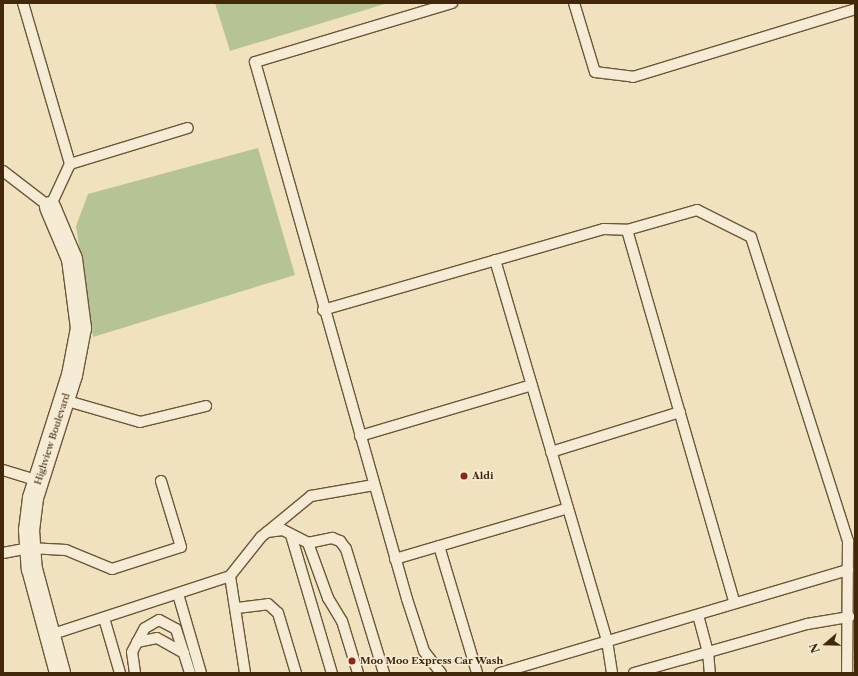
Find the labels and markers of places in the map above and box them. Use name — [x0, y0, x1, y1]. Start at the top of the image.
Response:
place label: Aldi — [472, 470, 493, 482]
marker: Aldi — [459, 471, 469, 481]
place label: Moo Moo Express Car Wash — [360, 655, 504, 667]
marker: Moo Moo Express Car Wash — [347, 656, 357, 666]

